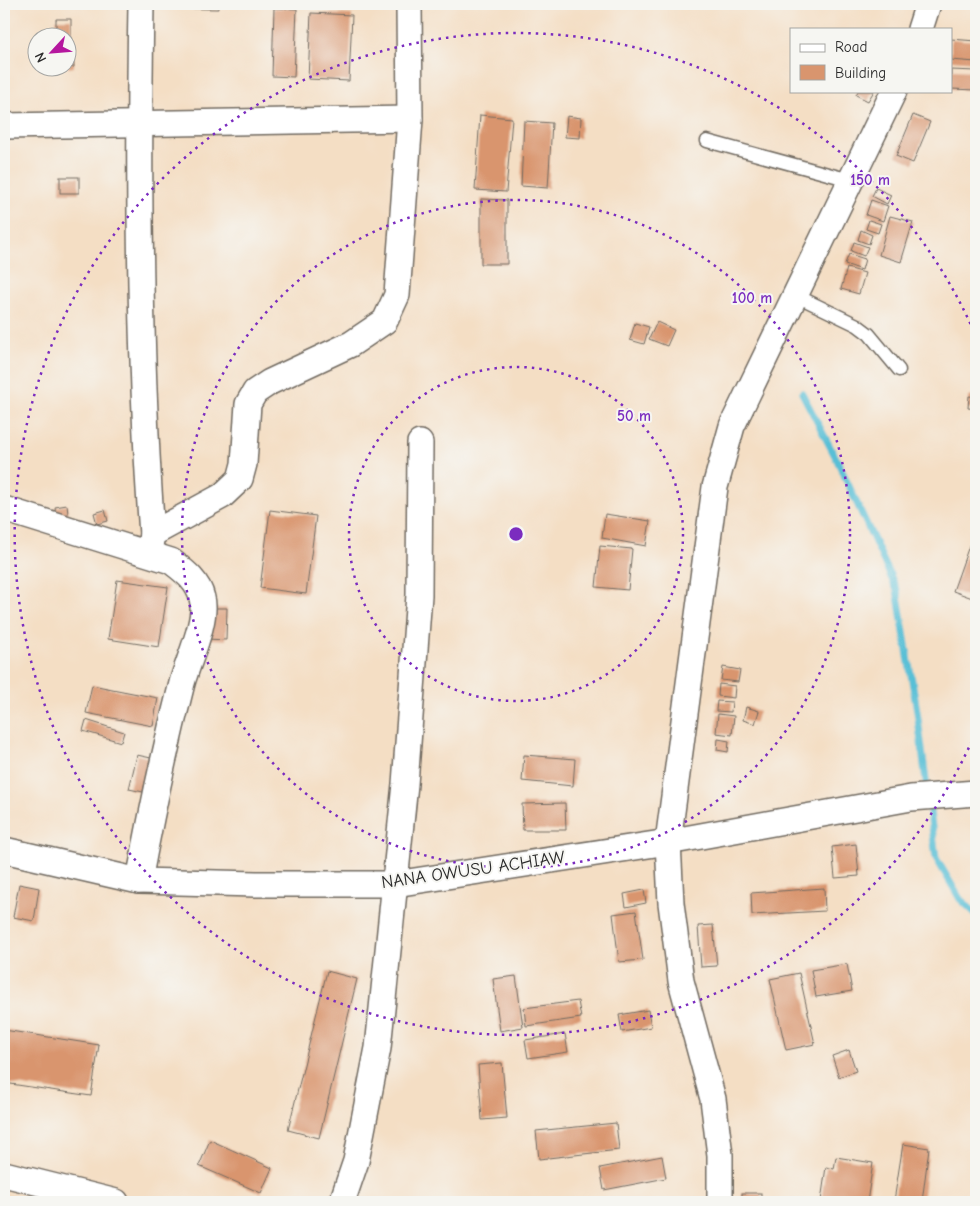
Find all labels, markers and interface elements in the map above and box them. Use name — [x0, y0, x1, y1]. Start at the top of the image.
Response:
north arrow — [28, 28, 78, 78]
legend — [790, 28, 952, 92]
text: Road — [835, 38, 867, 56]
text: N — [31, 50, 50, 65]
text: Building — [835, 64, 886, 82]
text: 150 m — [850, 171, 890, 189]
text: 100 m — [732, 289, 772, 307]
text: 50 m — [617, 407, 651, 425]
centre of rings — [507, 525, 525, 543]
street label: NANA OWUSU ACHIAW — [380, 847, 566, 893]

